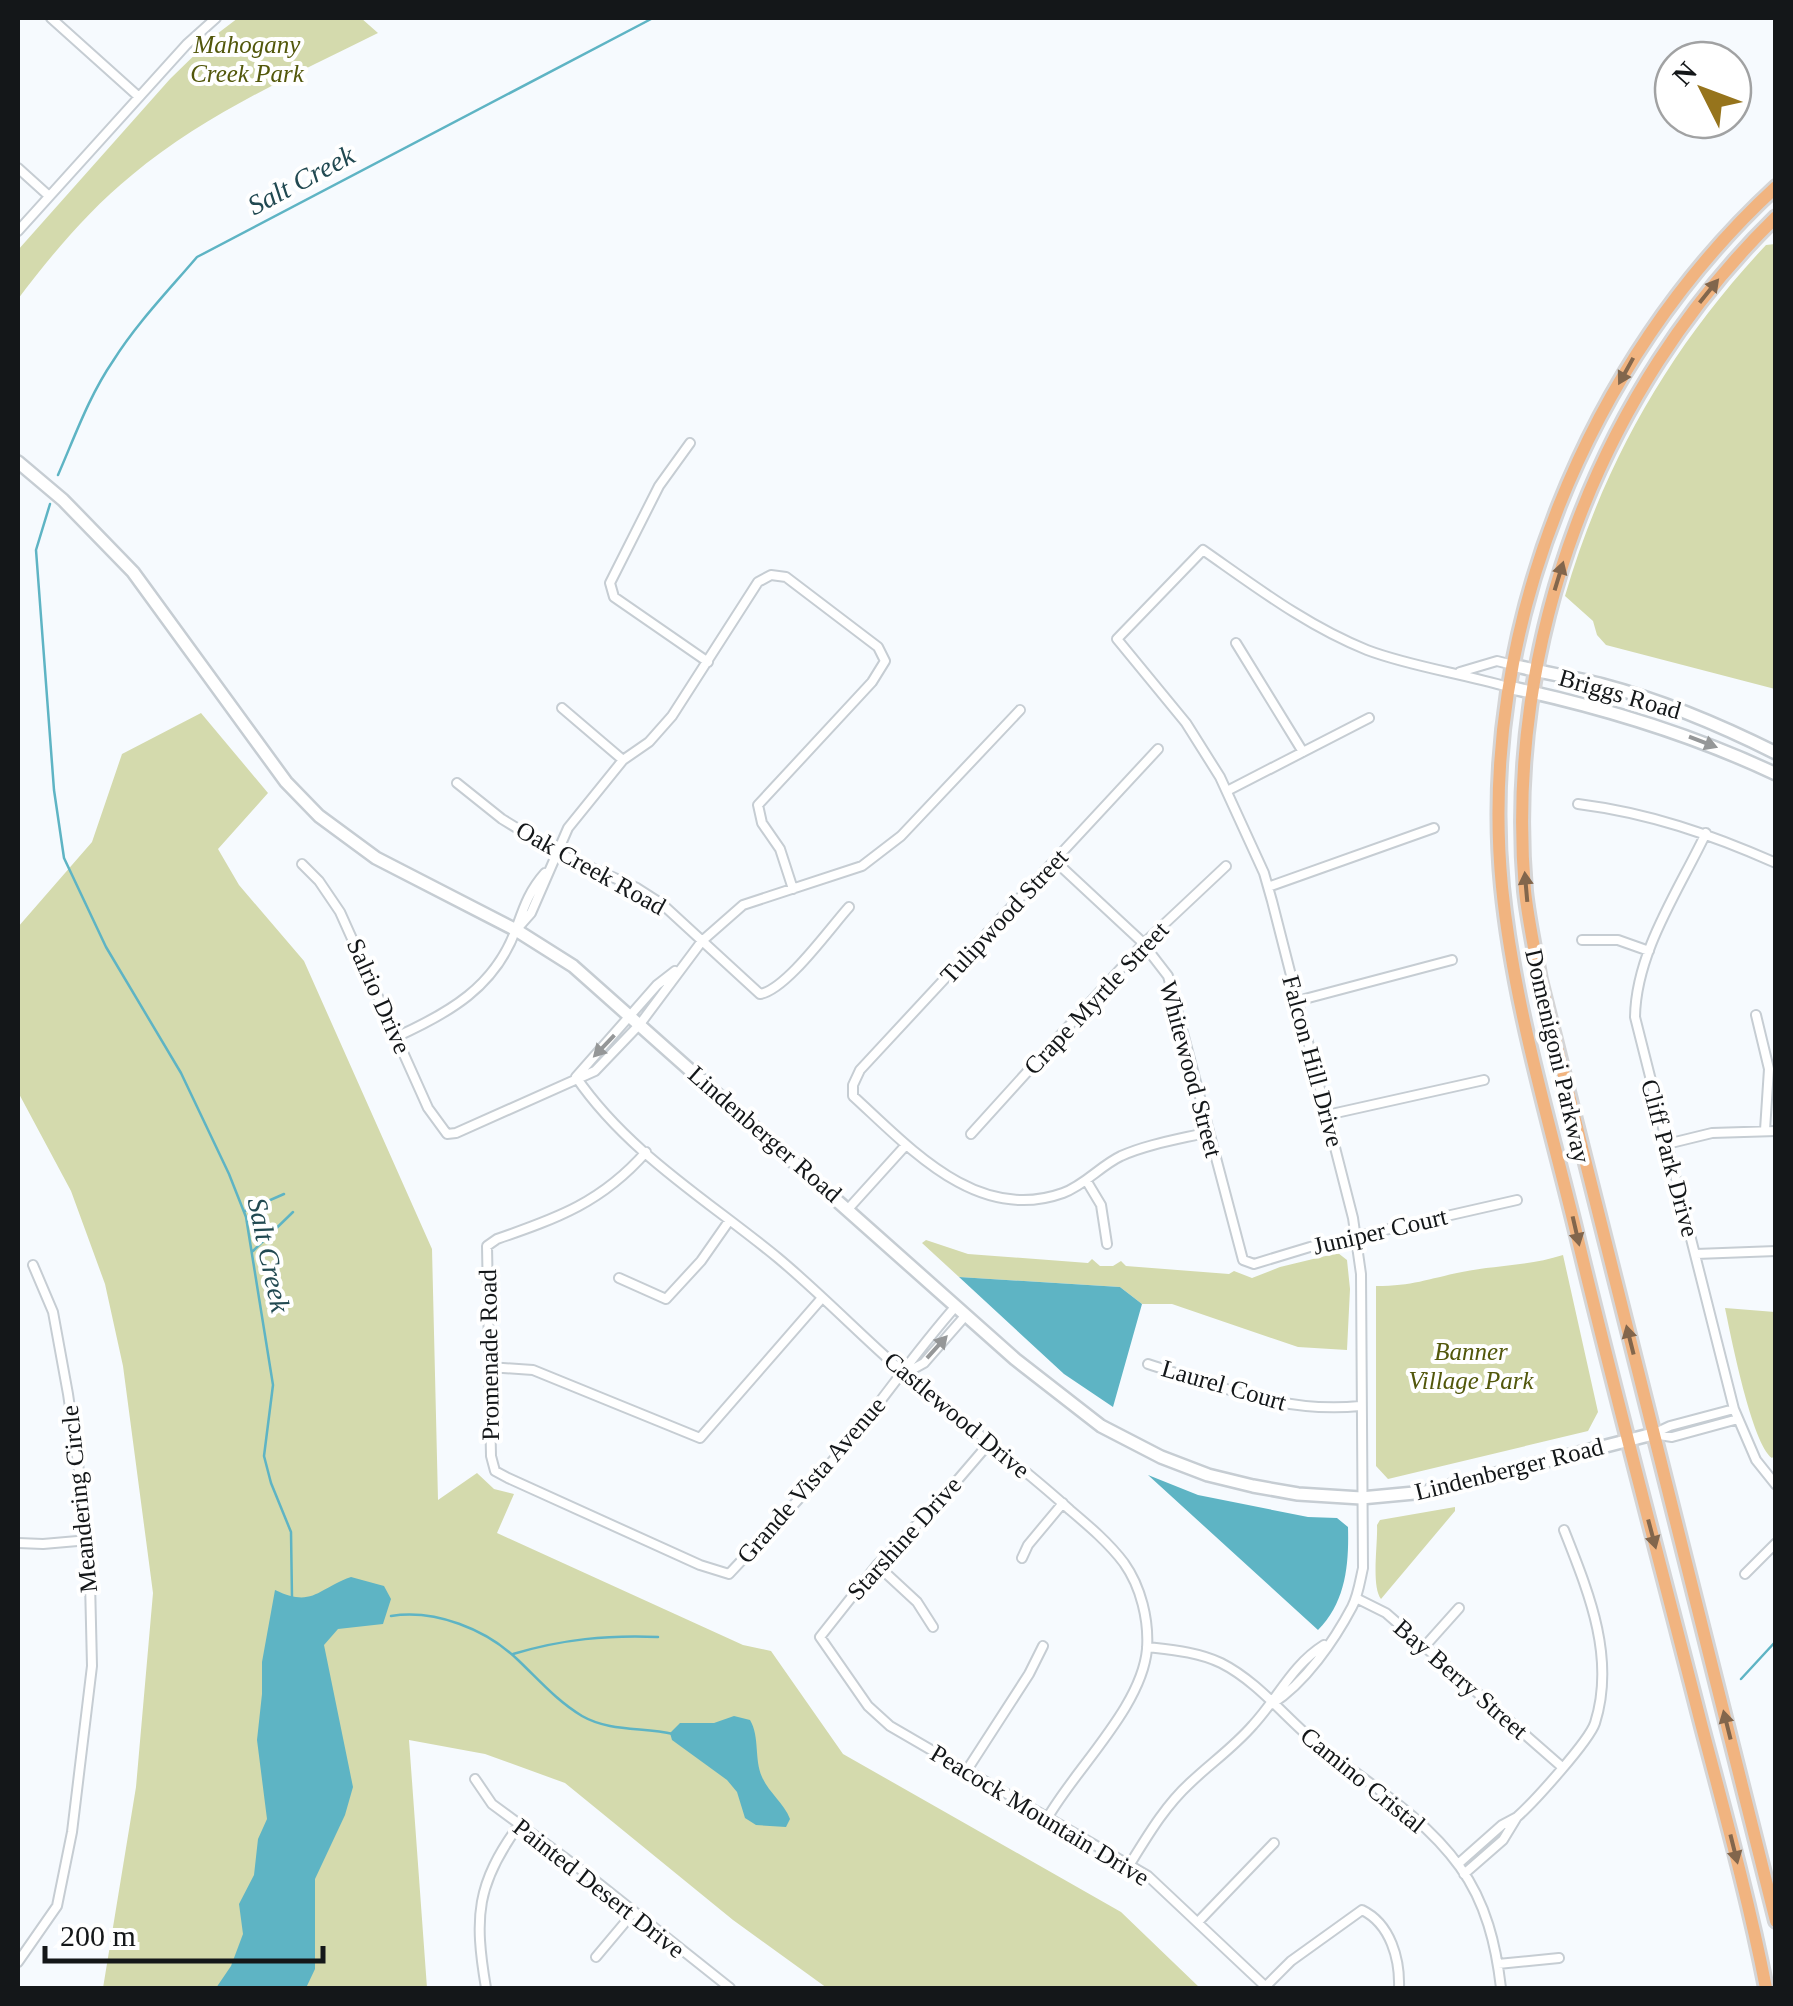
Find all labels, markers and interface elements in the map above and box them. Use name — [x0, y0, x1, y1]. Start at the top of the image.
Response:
park label: Mahogany Creek Park — [190, 31, 305, 87]
north arrow — [1653, 40, 1753, 140]
text: N — [1667, 56, 1703, 91]
water label: Salt Creek — [242, 139, 360, 221]
one-way arrow — [1698, 278, 1719, 303]
one-way arrow — [1618, 356, 1635, 385]
one-way arrow — [1552, 561, 1567, 591]
street label: Briggs Road — [1556, 664, 1685, 724]
one-way arrow — [1688, 734, 1718, 750]
street label: Oak Creek Road — [512, 816, 671, 920]
street label: Tulipwood Street — [935, 843, 1073, 989]
one-way arrow — [1518, 870, 1534, 902]
street label: Crape Myrtle Street — [1018, 916, 1174, 1080]
street label: Salrio Drive — [342, 934, 416, 1058]
street label: Domenigoni Parkway — [1520, 946, 1596, 1166]
street label: Falcon Hill Drive — [1277, 972, 1349, 1150]
street label: Whitewood Street — [1155, 978, 1228, 1160]
one-way arrow — [592, 1034, 616, 1058]
street label: Lindenberger Road — [683, 1060, 847, 1208]
street label: Cliff Park Drive — [1636, 1076, 1704, 1240]
water label: Salt Creek — [242, 1195, 296, 1316]
street label: Juniper Court — [1310, 1202, 1450, 1260]
one-way arrow — [1569, 1216, 1584, 1247]
street label: Promenade Road — [474, 1269, 504, 1441]
one-way arrow — [1622, 1324, 1637, 1355]
one-way arrow — [926, 1335, 948, 1360]
park label: Banner Village Park — [1408, 1338, 1534, 1394]
street label: Castlewood Drive — [879, 1346, 1035, 1484]
street label: Laurel Court — [1159, 1354, 1289, 1416]
street label: Grande Vista Avenue — [731, 1391, 891, 1569]
street label: Meandering Circle — [56, 1404, 102, 1594]
street label: Lindenberger Road — [1412, 1432, 1606, 1505]
street label: Starshine Drive — [842, 1471, 966, 1605]
one-way arrow — [1644, 1519, 1660, 1550]
street label: Bay Berry Street — [1389, 1614, 1533, 1744]
one-way arrow — [1718, 1709, 1734, 1740]
street label: Camino Cristal — [1295, 1722, 1431, 1838]
street label: Peacock Mountain Drive — [926, 1739, 1154, 1891]
street label: Painted Desert Drive — [508, 1813, 690, 1963]
one-way arrow — [1726, 1834, 1742, 1865]
scale bar — [45, 1901, 322, 1963]
text: 200 m — [60, 1919, 136, 1952]

